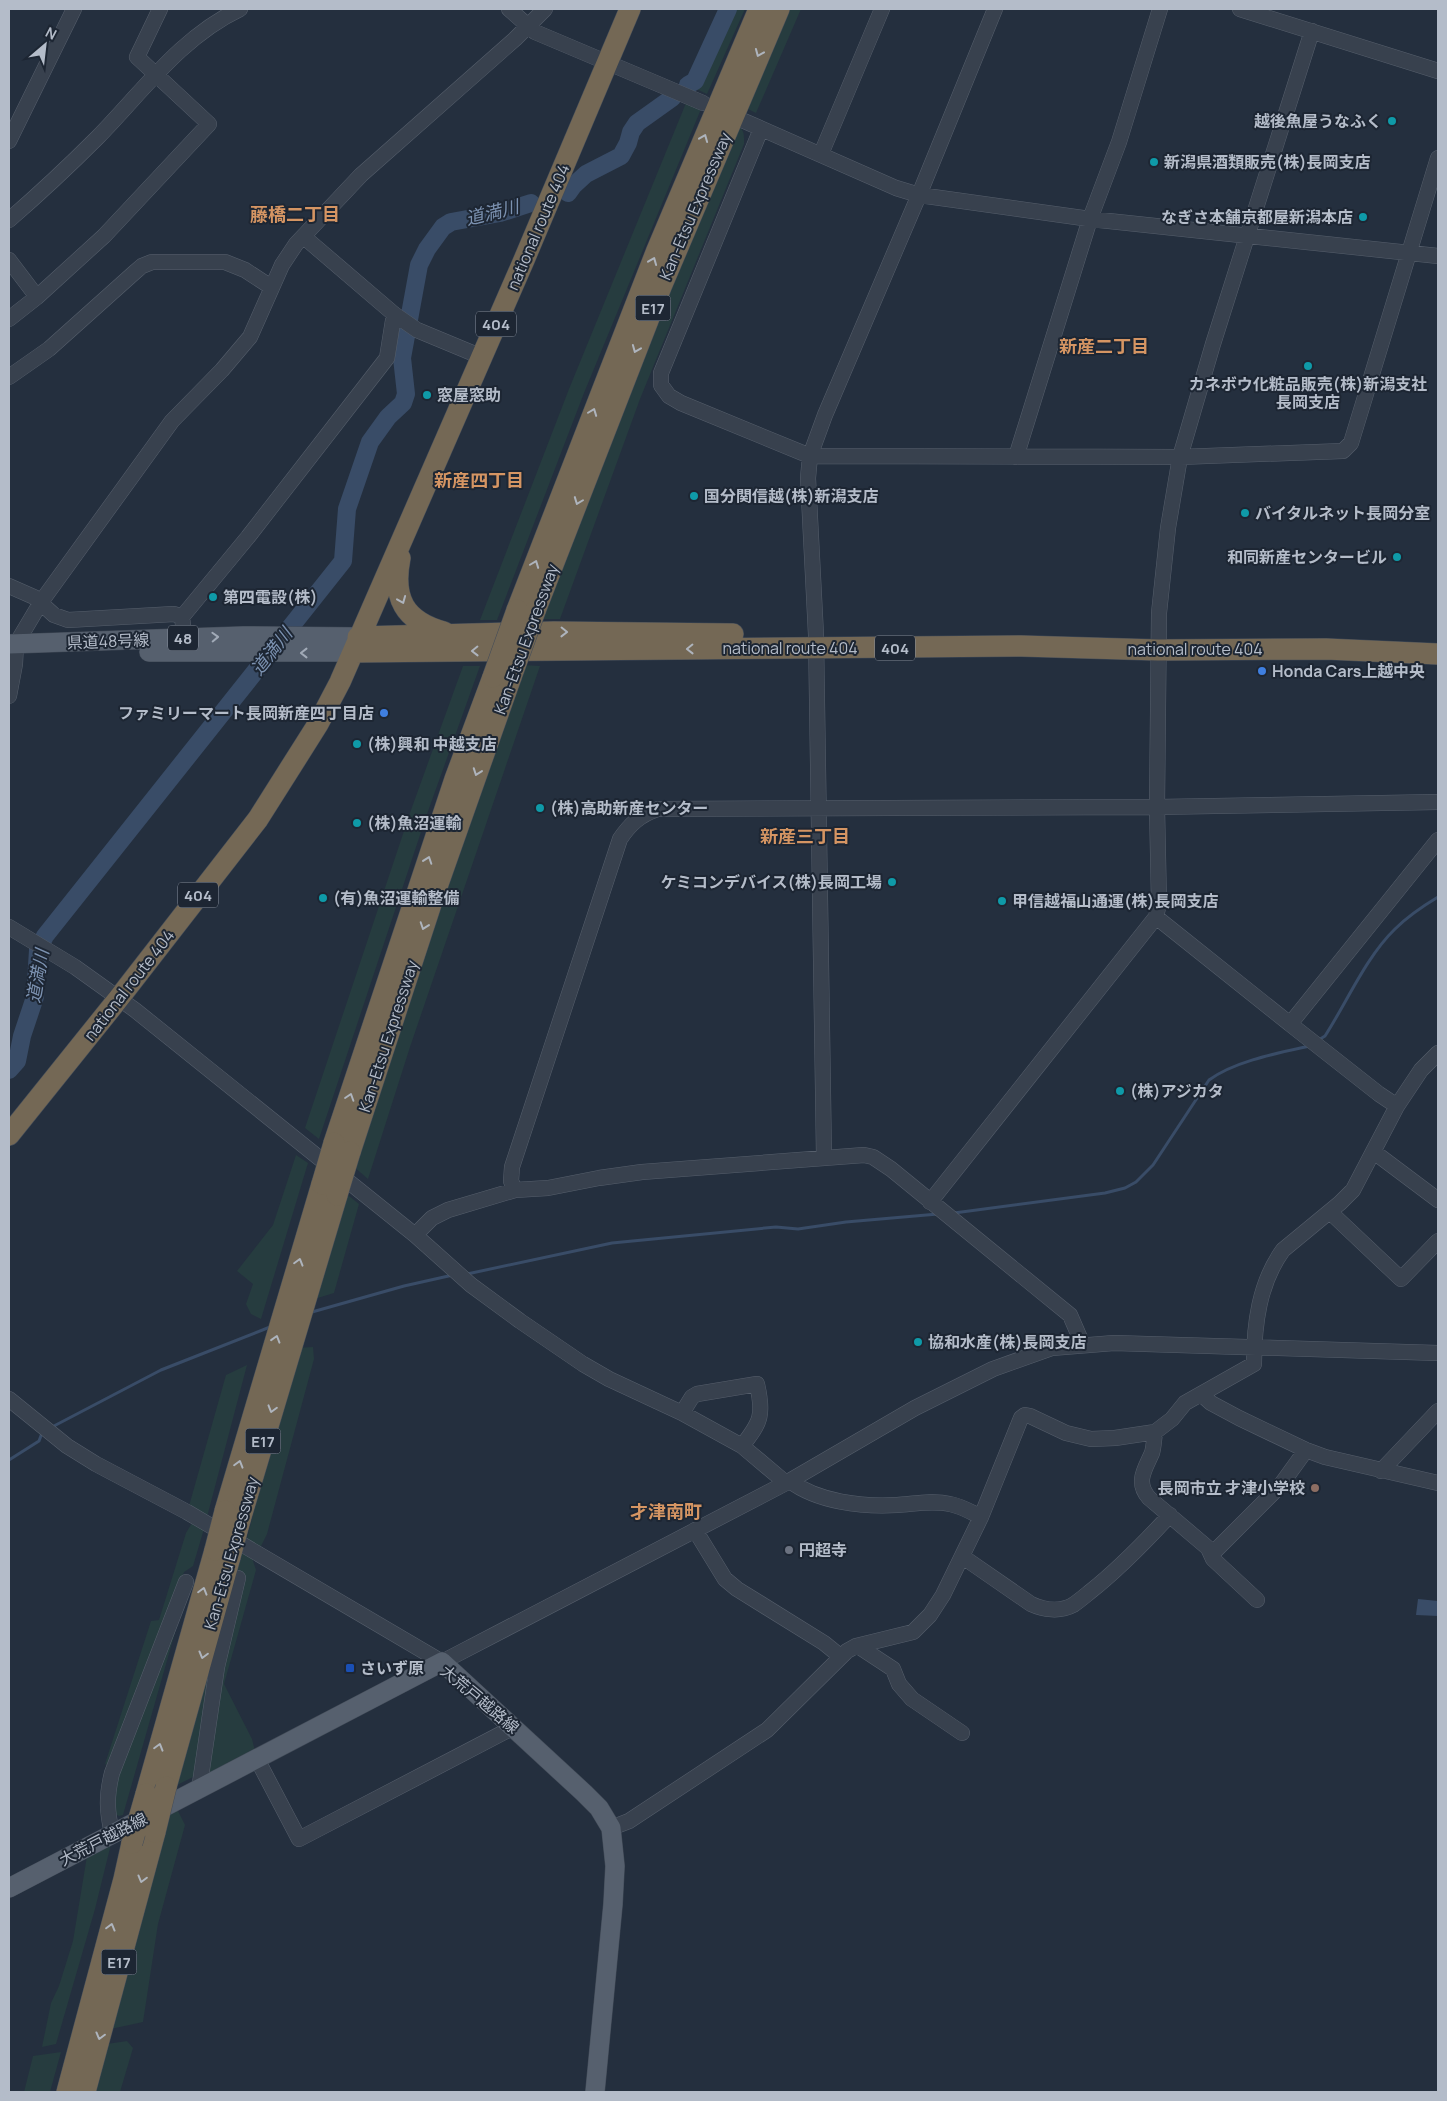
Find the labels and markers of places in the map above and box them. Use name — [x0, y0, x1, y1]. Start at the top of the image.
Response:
place label: 越後魚屋うなふく — [1254, 110, 1382, 132]
marker: 越後魚屋うなふく — [1386, 115, 1398, 127]
place label: 新潟県酒類販売(株)長岡支店 — [1164, 151, 1371, 173]
marker: 新潟県酒類販売(株)長岡支店 — [1148, 156, 1160, 168]
place label: なぎさ本舗京都屋新潟本店 — [1161, 206, 1353, 228]
marker: なぎさ本舗京都屋新潟本店 — [1357, 211, 1369, 223]
marker: カネボウ化粧品販売(株)新潟支社 長岡支店 — [1302, 360, 1314, 372]
place label: カネボウ化粧品販売(株)新潟支社 長岡支店 — [1189, 373, 1427, 413]
place label: 窓屋窓助 — [437, 384, 501, 406]
marker: 窓屋窓助 — [421, 389, 433, 401]
place label: 国分関信越(株)新潟支店 — [704, 485, 879, 507]
marker: 国分関信越(株)新潟支店 — [688, 490, 700, 502]
place label: バイタルネット長岡分室 — [1255, 502, 1430, 524]
marker: バイタルネット長岡分室 — [1239, 507, 1251, 519]
place label: 和同新産センタービル — [1227, 546, 1387, 568]
marker: 和同新産センタービル — [1391, 551, 1403, 563]
place label: 第四電設(株) — [223, 586, 318, 608]
marker: 第四電設(株) — [207, 591, 219, 603]
place label: Honda Cars上越中央 — [1272, 660, 1425, 682]
marker: Honda Cars上越中央 — [1256, 665, 1268, 677]
place label: ファミリーマート長岡新産四丁目店 — [118, 702, 374, 724]
marker: ファミリーマート長岡新産四丁目店 — [378, 707, 390, 719]
place label: (株)興和 中越支店 — [367, 733, 497, 755]
marker: (株)興和 中越支店 — [351, 738, 363, 750]
place label: (株)高助新産センター — [550, 797, 709, 819]
marker: (株)高助新産センター — [534, 802, 546, 814]
place label: (株)魚沼運輸 — [367, 812, 462, 834]
marker: (株)魚沼運輸 — [351, 817, 363, 829]
place label: ケミコンデバイス(株)長岡工場 — [660, 871, 882, 893]
marker: ケミコンデバイス(株)長岡工場 — [886, 876, 898, 888]
place label: (有)魚沼運輸整備 — [333, 887, 460, 909]
place label: 甲信越福山通運(株)長岡支店 — [1012, 890, 1219, 912]
marker: (有)魚沼運輸整備 — [317, 892, 329, 904]
marker: 甲信越福山通運(株)長岡支店 — [996, 895, 1008, 907]
place label: (株)アジカタ — [1130, 1080, 1224, 1102]
marker: (株)アジカタ — [1114, 1085, 1126, 1097]
place label: 協和水産(株)長岡支店 — [928, 1331, 1087, 1353]
marker: 協和水産(株)長岡支店 — [912, 1336, 924, 1348]
place label: 長岡市立 才津小学校 — [1158, 1477, 1305, 1499]
marker: 長岡市立 才津小学校 — [1309, 1482, 1321, 1494]
place label: 円超寺 — [799, 1539, 847, 1561]
marker: 円超寺 — [783, 1544, 795, 1556]
place label: さいず原 — [360, 1657, 424, 1679]
marker: さいず原 — [344, 1662, 356, 1674]

